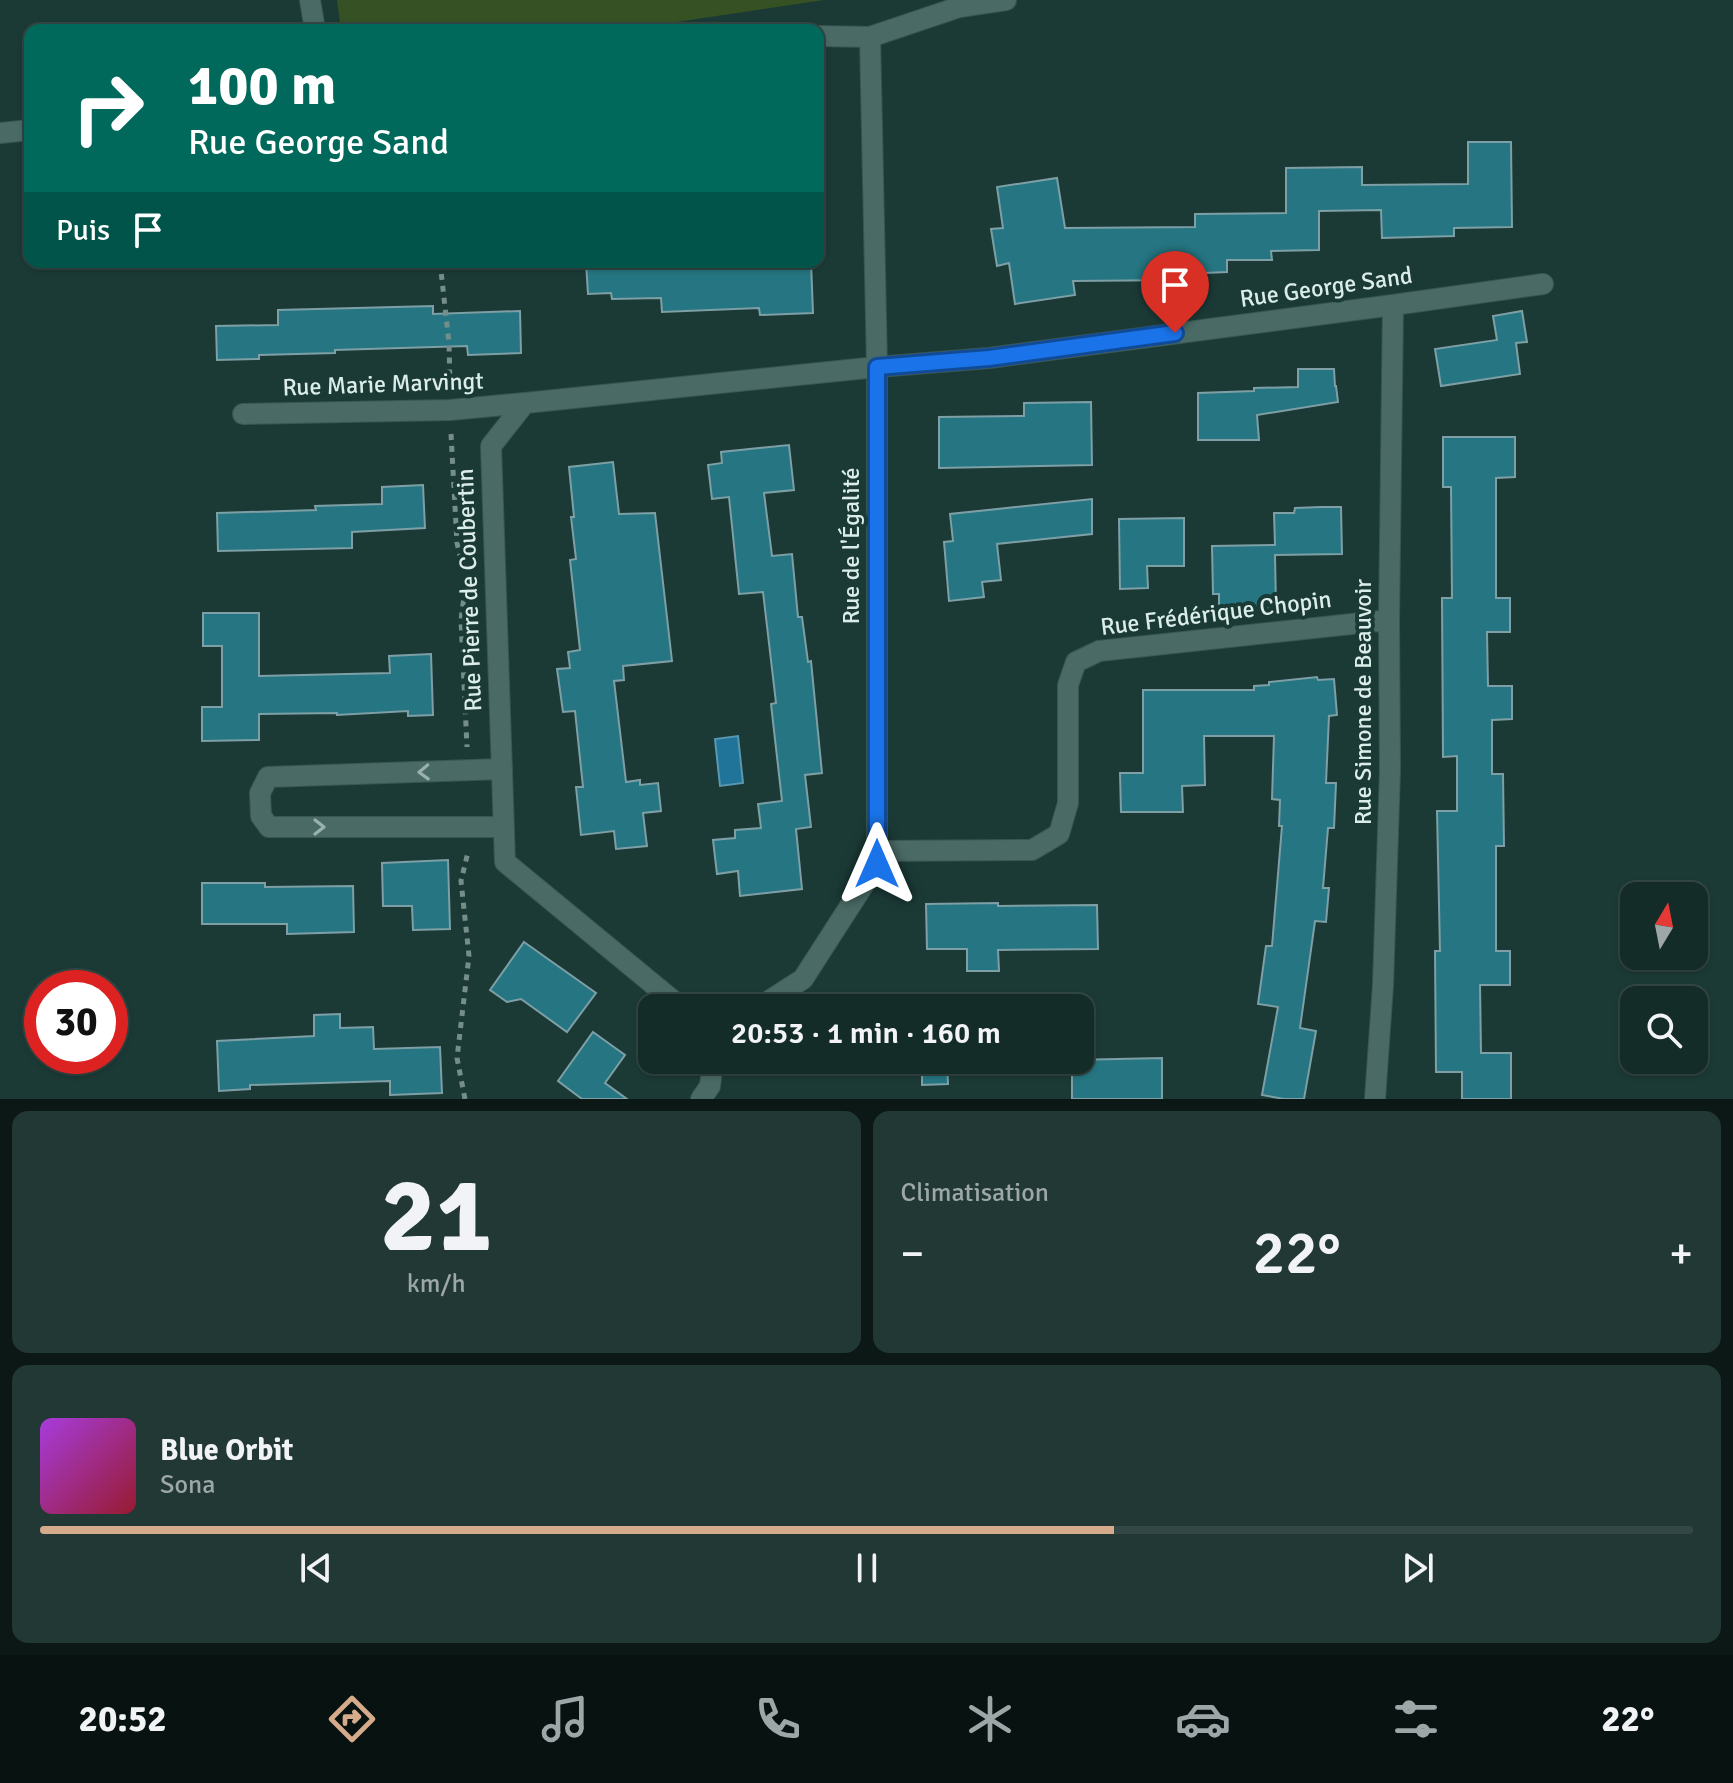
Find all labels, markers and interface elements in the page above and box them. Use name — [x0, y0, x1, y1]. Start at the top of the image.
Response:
text: 100 m — [188, 51, 336, 120]
icon: right — [56, 56, 160, 160]
text: Rue George Sand — [188, 120, 449, 165]
icon: arrive — [126, 208, 170, 252]
text: Puis — [56, 212, 110, 249]
pin — [1141, 251, 1209, 333]
street label: Rue George Sand — [1238, 260, 1414, 314]
icon: arrive — [1153, 263, 1197, 307]
street label: Rue Marie Marvingt — [282, 365, 484, 403]
street label: Rue de l'Égalité — [836, 467, 866, 625]
street label: Rue Pierre de Coubertin — [450, 468, 488, 712]
street label: Rue Simone de Beauvoir — [1348, 579, 1378, 825]
street label: Rue Frédérique Chopin — [1099, 584, 1333, 642]
one-way arrow — [417, 763, 430, 780]
one-way arrow — [313, 818, 326, 836]
position arrow — [835, 822, 919, 906]
north arrow — [1620, 882, 1708, 970]
map controls — [1620, 882, 1708, 1074]
speed limit sign: 30 — [24, 970, 128, 1074]
button: search — [1620, 986, 1708, 1074]
text: 20:53 · 1 min · 160 m — [731, 1015, 1001, 1052]
text: 21 — [380, 1152, 492, 1280]
text: Climatisation — [901, 1177, 1049, 1209]
text: 22° — [1253, 1217, 1341, 1291]
text: − — [901, 1227, 924, 1281]
text: + — [1669, 1227, 1693, 1281]
text: km/h — [407, 1268, 466, 1300]
text: Blue Orbit — [160, 1432, 293, 1469]
text: Sona — [160, 1469, 215, 1501]
icon: previous — [294, 1546, 338, 1590]
icon: pause — [845, 1546, 889, 1590]
icon: next — [1396, 1546, 1440, 1590]
icon: directions — [324, 1691, 380, 1747]
icon: music — [537, 1691, 593, 1747]
icon: phone — [750, 1691, 806, 1747]
icon: climate — [962, 1691, 1018, 1747]
icon: car — [1175, 1691, 1231, 1747]
icon: filters — [1388, 1691, 1444, 1747]
text: 20:52 — [78, 1697, 167, 1742]
text: 22° — [1601, 1697, 1654, 1742]

